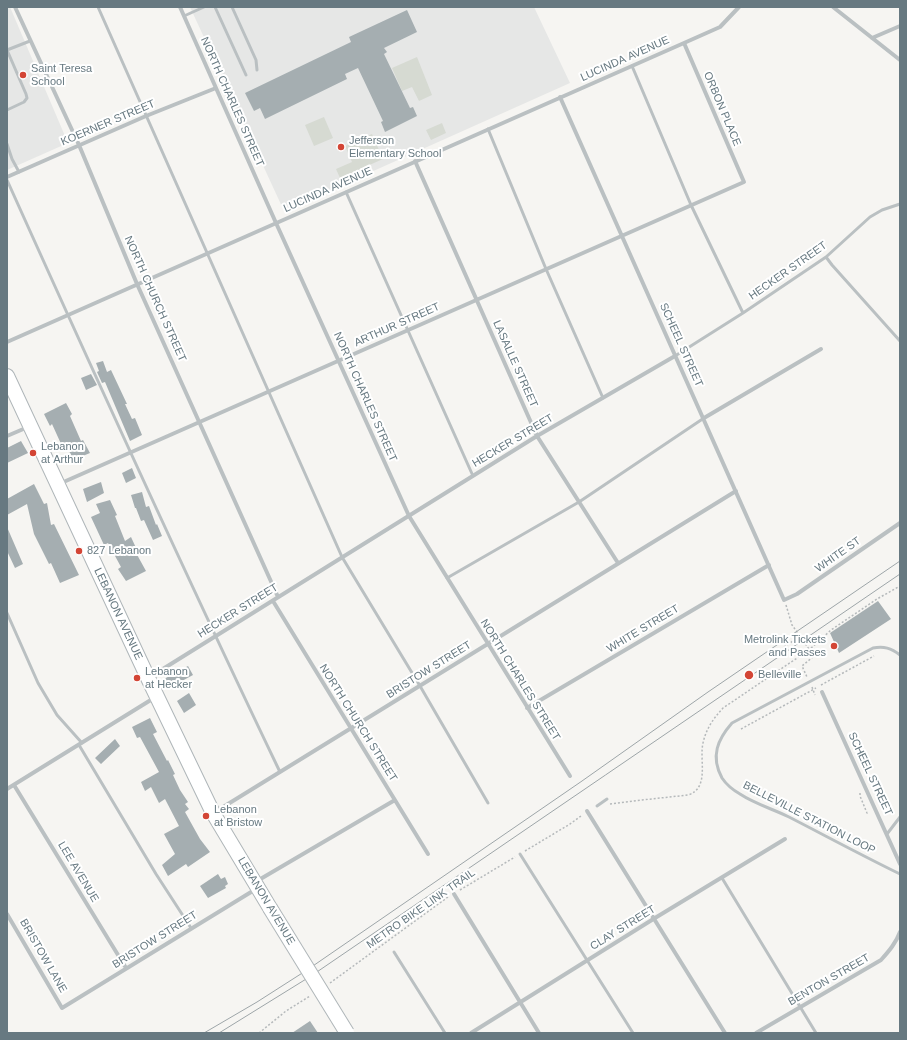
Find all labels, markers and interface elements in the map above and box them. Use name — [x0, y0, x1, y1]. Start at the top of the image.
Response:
street label: LUCINDA AVENUE — [579, 33, 671, 85]
street label: NORTH CHARLES STREET — [197, 35, 267, 169]
place label: Saint Teresa School — [31, 62, 92, 88]
marker: Saint Teresa School — [18, 70, 28, 80]
street label: ORBON PLACE — [700, 70, 744, 148]
street label: KOERNER STREET — [59, 97, 157, 149]
place label: Jefferson Elementary School — [349, 134, 441, 160]
marker: Jefferson Elementary School — [336, 142, 346, 152]
street label: LUCINDA AVENUE — [282, 164, 374, 216]
street label: NORTH CHURCH STREET — [121, 234, 189, 364]
street label: HECKER STREET — [746, 239, 830, 303]
street label: ARTHUR STREET — [352, 300, 442, 350]
street label: SCHEEL STREET — [657, 301, 705, 389]
street label: LASALLE STREET — [490, 318, 540, 410]
street label: NORTH CHARLES STREET — [330, 330, 400, 464]
street label: HECKER STREET — [470, 412, 556, 470]
place label: Lebanon at Arthur — [41, 440, 84, 466]
marker: Lebanon at Arthur — [28, 448, 38, 458]
street label: WHITE ST — [813, 535, 863, 575]
place label: 827 Lebanon — [87, 544, 151, 558]
marker: 827 Lebanon — [74, 546, 84, 556]
street label: LEBANON AVENUE — [91, 566, 145, 662]
street label: HECKER STREET — [195, 581, 281, 641]
street label: WHITE STREET — [605, 602, 681, 656]
street label: NORTH CHARLES STREET — [477, 617, 563, 743]
place label: Metrolink Tickets and Passes — [744, 633, 826, 659]
street label: BRISTOW STREET — [384, 639, 474, 701]
marker: Metrolink Tickets and Passes — [829, 641, 839, 651]
street label: NORTH CHURCH STREET — [316, 662, 400, 784]
place label: Lebanon at Hecker — [145, 665, 192, 691]
place label: Belleville — [758, 668, 801, 682]
marker: Belleville — [743, 669, 755, 681]
marker: Lebanon at Hecker — [132, 673, 142, 683]
street label: SCHEEL STREET — [845, 730, 895, 818]
street label: BELLEVILLE STATION LOOP — [741, 779, 877, 857]
place label: Lebanon at Bristow — [214, 803, 262, 829]
marker: Lebanon at Bristow — [201, 811, 211, 821]
street label: LEE AVENUE — [55, 839, 101, 905]
street label: LEBANON AVENUE — [235, 855, 297, 947]
street label: METRO BIKE LINK TRAIL — [364, 866, 478, 952]
street label: CLAY STREET — [588, 903, 658, 953]
street label: BRISTOW STREET — [110, 909, 200, 971]
street label: BRISTOW LANE — [17, 917, 69, 995]
street label: BENTON STREET — [786, 951, 872, 1009]

